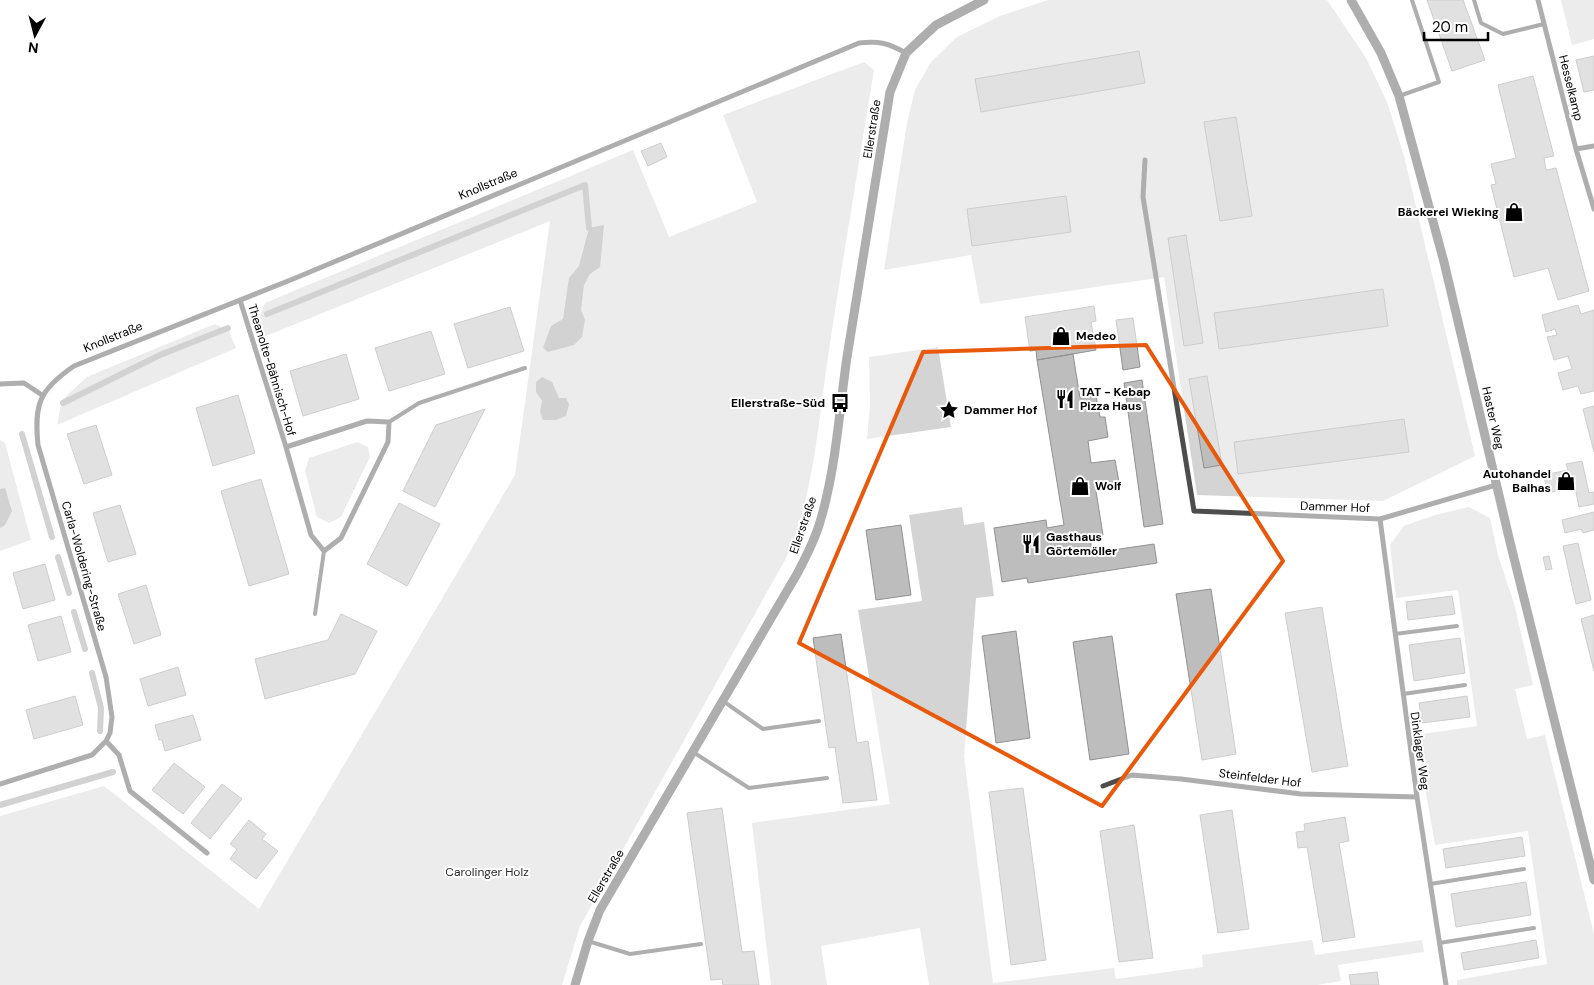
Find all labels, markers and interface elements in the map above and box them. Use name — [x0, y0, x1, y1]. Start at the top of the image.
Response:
north arrow — [10, 10, 60, 60]
scale bar — [1424, 10, 1488, 42]
text: 20 m — [1432, 17, 1468, 37]
text: N — [27, 38, 40, 57]
street label: Hesselkamp — [1555, 53, 1587, 123]
street label: Ellerstraße — [859, 98, 885, 160]
street label: Knollstraße — [456, 164, 520, 204]
shop icon: Bäckerei Wieking — [1503, 201, 1525, 223]
place label: Bäckerei Wieking — [1398, 204, 1499, 220]
street label: Theanolte-Bähnisch-Hof — [244, 302, 300, 438]
street label: Knollstraße — [81, 318, 145, 356]
shop icon: Medeo — [1050, 325, 1072, 347]
place label: Medeo — [1076, 328, 1116, 344]
place label: TAT - Kebap Pizza Haus — [1080, 384, 1151, 414]
street label: Haster Weg — [1478, 385, 1508, 451]
restaurant icon: TAT - Kebap Pizza Haus — [1054, 388, 1076, 410]
bus stop icon: Ellerstraße-Süd — [829, 392, 851, 414]
place label: Ellerstraße-Süd — [731, 395, 825, 411]
place icon: Dammer Hof — [938, 399, 960, 421]
place label: Dammer Hof — [964, 402, 1037, 418]
place label: Autohandel Balhas — [1483, 466, 1551, 496]
shop icon: Autohandel Balhas — [1555, 470, 1577, 492]
shop icon: Wolf — [1069, 475, 1091, 497]
place label: Wolf — [1095, 478, 1122, 494]
street label: Ellerstraße — [786, 494, 820, 556]
street label: Dammer Hof — [1300, 498, 1370, 516]
street label: Carla-Woldering-Straße — [58, 499, 110, 633]
place label: Gasthaus Görtemöller — [1046, 529, 1117, 559]
restaurant icon: Gasthaus Görtemöller — [1020, 533, 1042, 555]
street label: Dinklager Weg — [1407, 711, 1433, 791]
street label: Steinfelder Hof — [1218, 765, 1302, 791]
street label: Ellerstraße — [584, 846, 628, 906]
park label: Carolinger Holz — [445, 864, 529, 880]

